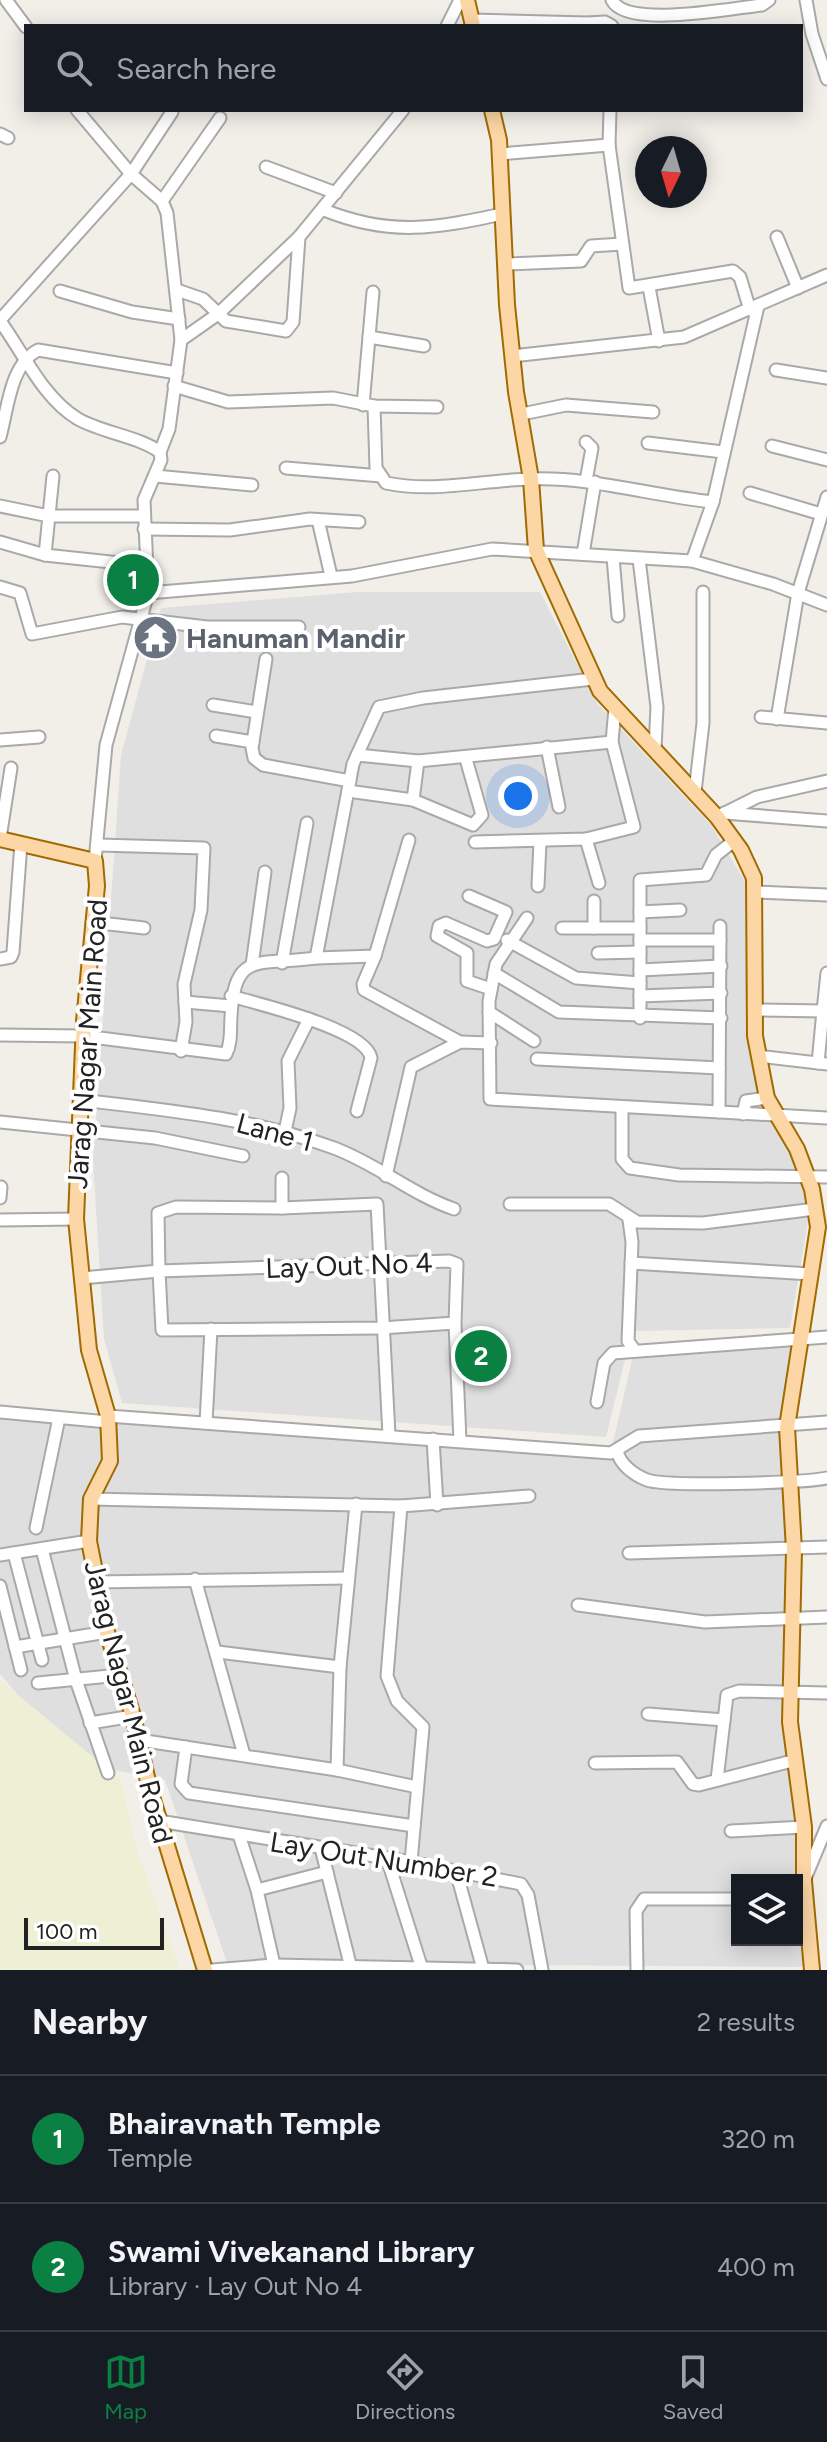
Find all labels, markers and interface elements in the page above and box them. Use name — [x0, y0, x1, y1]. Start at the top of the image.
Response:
search box — [24, 24, 803, 112]
icon: search — [52, 46, 96, 90]
text: Search here — [116, 50, 276, 87]
north arrow — [635, 136, 707, 208]
pin: 1 — [107, 550, 159, 610]
temple icon: Hanuman Mandir — [131, 614, 179, 662]
place label: Hanuman Mandir — [186, 621, 405, 655]
your location — [498, 776, 538, 816]
street label: Jarag Nagar Main Road — [60, 898, 114, 1190]
street label: Lane 1 — [233, 1105, 317, 1159]
street label: Lay Out No 4 — [265, 1245, 433, 1285]
pin: 2 — [455, 1326, 507, 1386]
street label: Jarag Nagar Main Road — [77, 1557, 181, 1847]
street label: Lay Out Number 2 — [268, 1824, 500, 1894]
map controls — [731, 1874, 803, 1946]
button: layers — [731, 1874, 803, 1946]
scale bar — [24, 1914, 164, 1950]
text: 100 m — [36, 1918, 97, 1945]
text: Nearby — [32, 2002, 147, 2043]
text: 2 results — [697, 2006, 795, 2038]
text: Bhairavnath Temple — [108, 2105, 381, 2142]
text: 1 — [53, 2123, 63, 2155]
text: 320 m — [721, 2123, 795, 2155]
text: Temple — [108, 2142, 192, 2174]
text: Swami Vivekanand Library — [108, 2233, 475, 2270]
text: 2 — [50, 2251, 66, 2283]
text: 400 m — [717, 2251, 795, 2283]
text: Library · Lay Out No 4 — [108, 2270, 362, 2302]
tab: Map — [104, 2350, 148, 2425]
tab: Directions — [355, 2350, 455, 2425]
tab: Saved — [663, 2350, 723, 2425]

